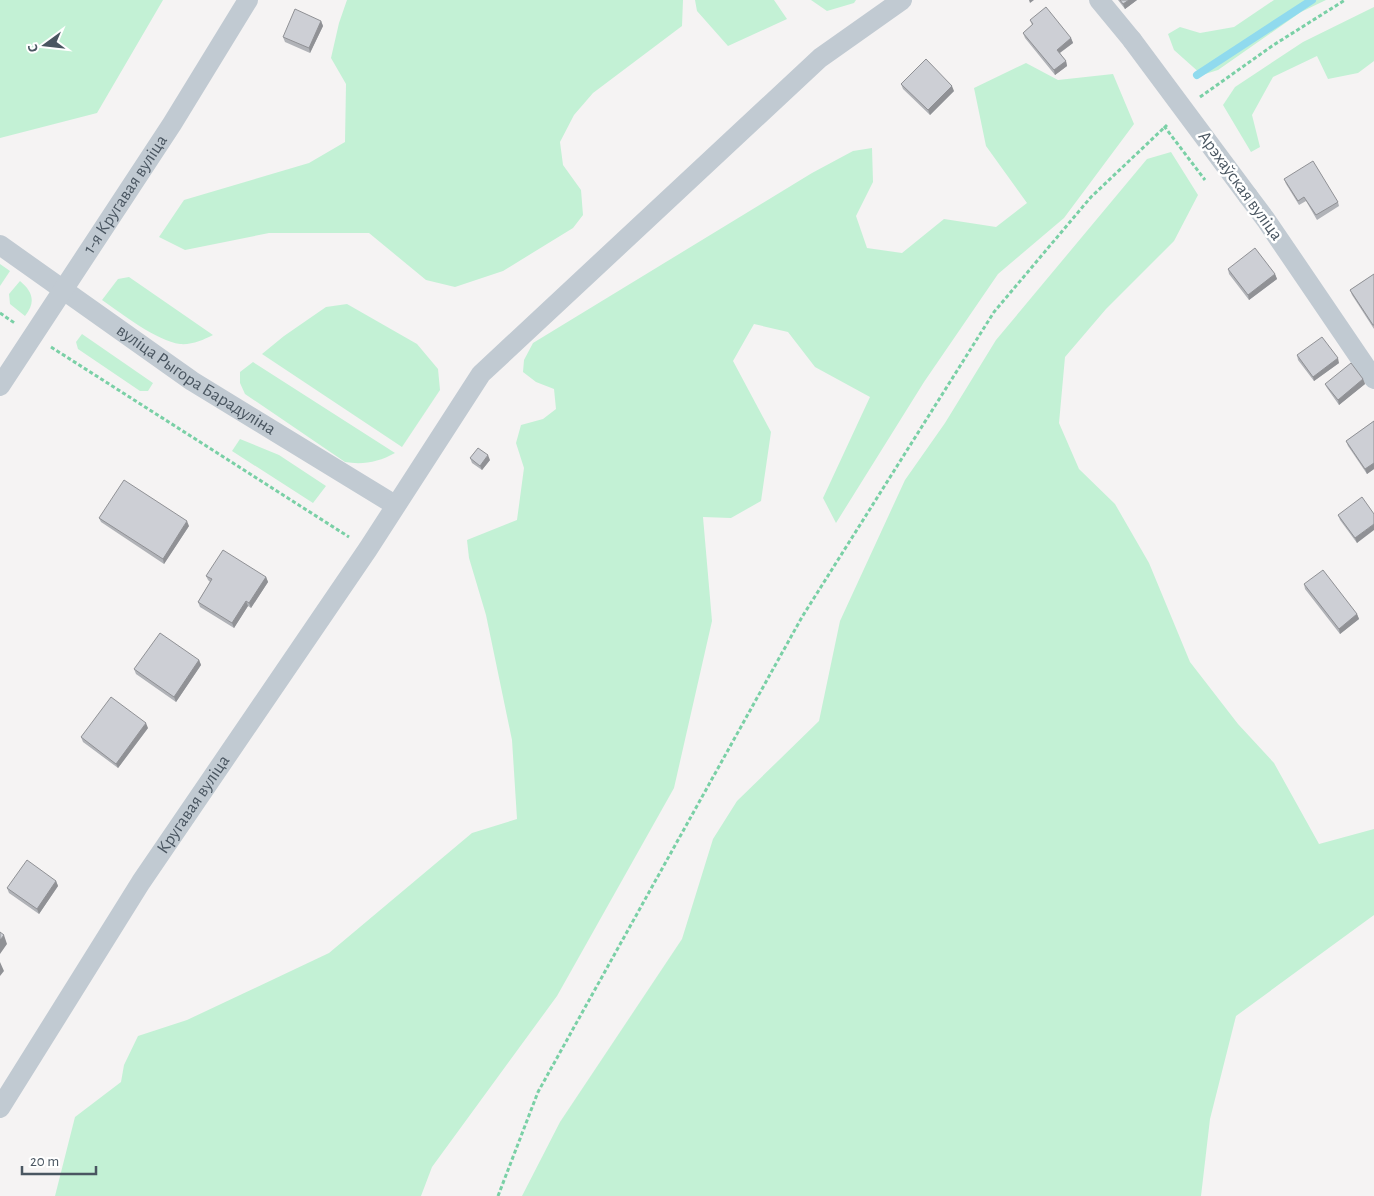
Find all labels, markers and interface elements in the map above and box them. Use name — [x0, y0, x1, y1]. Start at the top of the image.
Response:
north arrow — [20, 20, 70, 70]
text: С — [26, 42, 41, 54]
street label: Арэхаўская вуліца — [1194, 128, 1286, 244]
street label: 1-я Кругавая вуліца — [80, 132, 171, 257]
street label: вуліца Рыгора Барадуліна — [113, 321, 279, 439]
street label: Кругавая вуліца — [154, 752, 234, 857]
scale bar — [22, 1144, 96, 1176]
text: 20 m — [30, 1154, 59, 1169]

